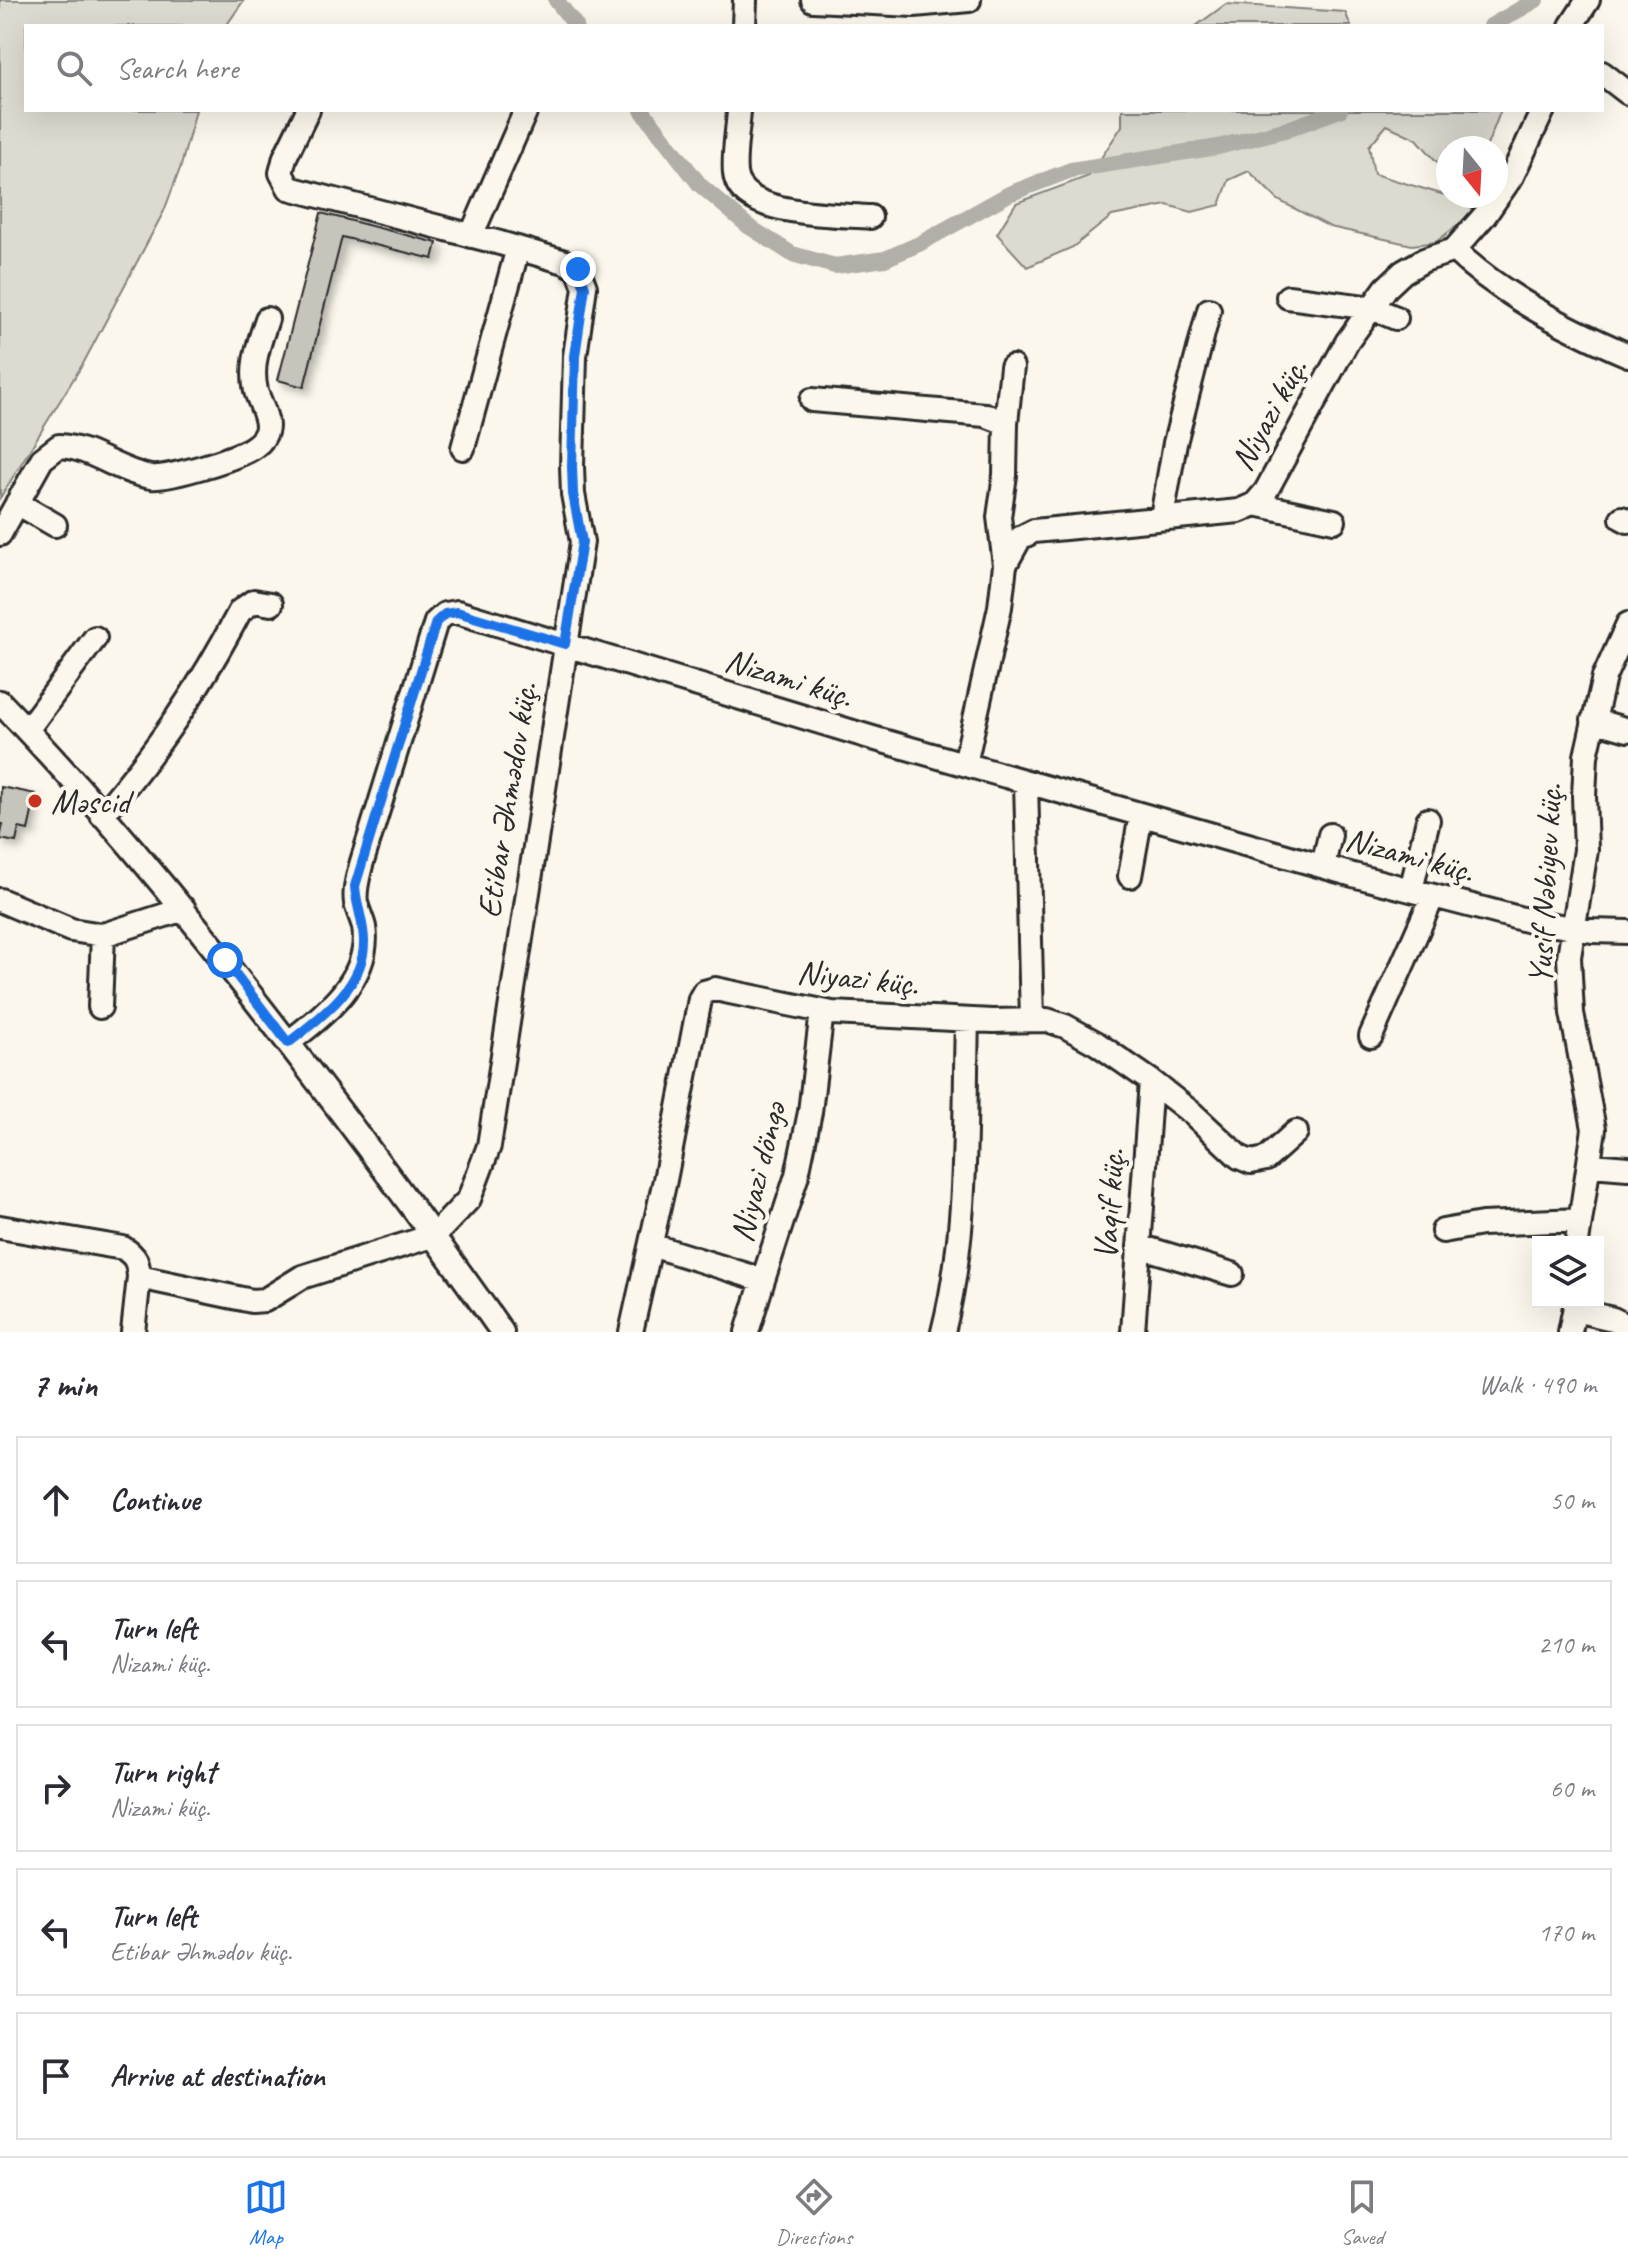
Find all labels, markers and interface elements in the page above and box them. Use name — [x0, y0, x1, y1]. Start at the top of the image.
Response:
search box — [24, 24, 1604, 112]
icon: search — [52, 46, 96, 90]
text: Search here — [116, 49, 238, 87]
north arrow — [1436, 136, 1508, 208]
route end — [560, 251, 596, 287]
street label: Niyazi küç. — [1220, 350, 1317, 478]
street label: Nizami küç. — [720, 638, 858, 717]
street label: Etibar Əhmədov küç. — [467, 679, 546, 921]
place label: Məscid — [51, 780, 134, 823]
street label: Yusif Nəbiyev küç. — [1518, 782, 1571, 986]
marker: Məscid — [26, 792, 44, 810]
street label: Nizami küç. — [1341, 817, 1479, 892]
route start — [207, 942, 243, 978]
street label: Niyazi küç. — [795, 950, 921, 1005]
street label: Niyazi döngə — [719, 1095, 796, 1246]
street label: Vaqif küç. — [1083, 1147, 1134, 1261]
map controls — [1532, 1236, 1604, 1308]
button: layers — [1532, 1236, 1604, 1308]
text: 7 min — [32, 1363, 97, 1406]
text: Walk · 490 m — [1479, 1368, 1596, 1401]
icon: ahead — [34, 1478, 78, 1522]
text: Continue — [110, 1481, 200, 1519]
text: 50 m — [1550, 1484, 1594, 1517]
text: Turn left — [110, 1609, 197, 1647]
icon: left — [34, 1622, 78, 1666]
text: 210 m — [1538, 1628, 1594, 1661]
text: Nizami küç. — [110, 1647, 210, 1680]
text: Turn right — [110, 1753, 215, 1791]
icon: right — [34, 1766, 78, 1810]
text: 60 m — [1550, 1772, 1594, 1805]
text: Nizami küç. — [110, 1791, 210, 1824]
text: Turn left — [110, 1897, 197, 1935]
icon: left — [34, 1910, 78, 1954]
text: 170 m — [1538, 1916, 1594, 1949]
text: Etibar Əhmədov küç. — [110, 1935, 292, 1968]
icon: arrive — [34, 2054, 78, 2098]
text: Arrive at destination — [110, 2057, 325, 2095]
tab: Map — [244, 2175, 288, 2251]
tab: Directions — [776, 2175, 852, 2251]
tab: Saved — [1340, 2175, 1384, 2251]

